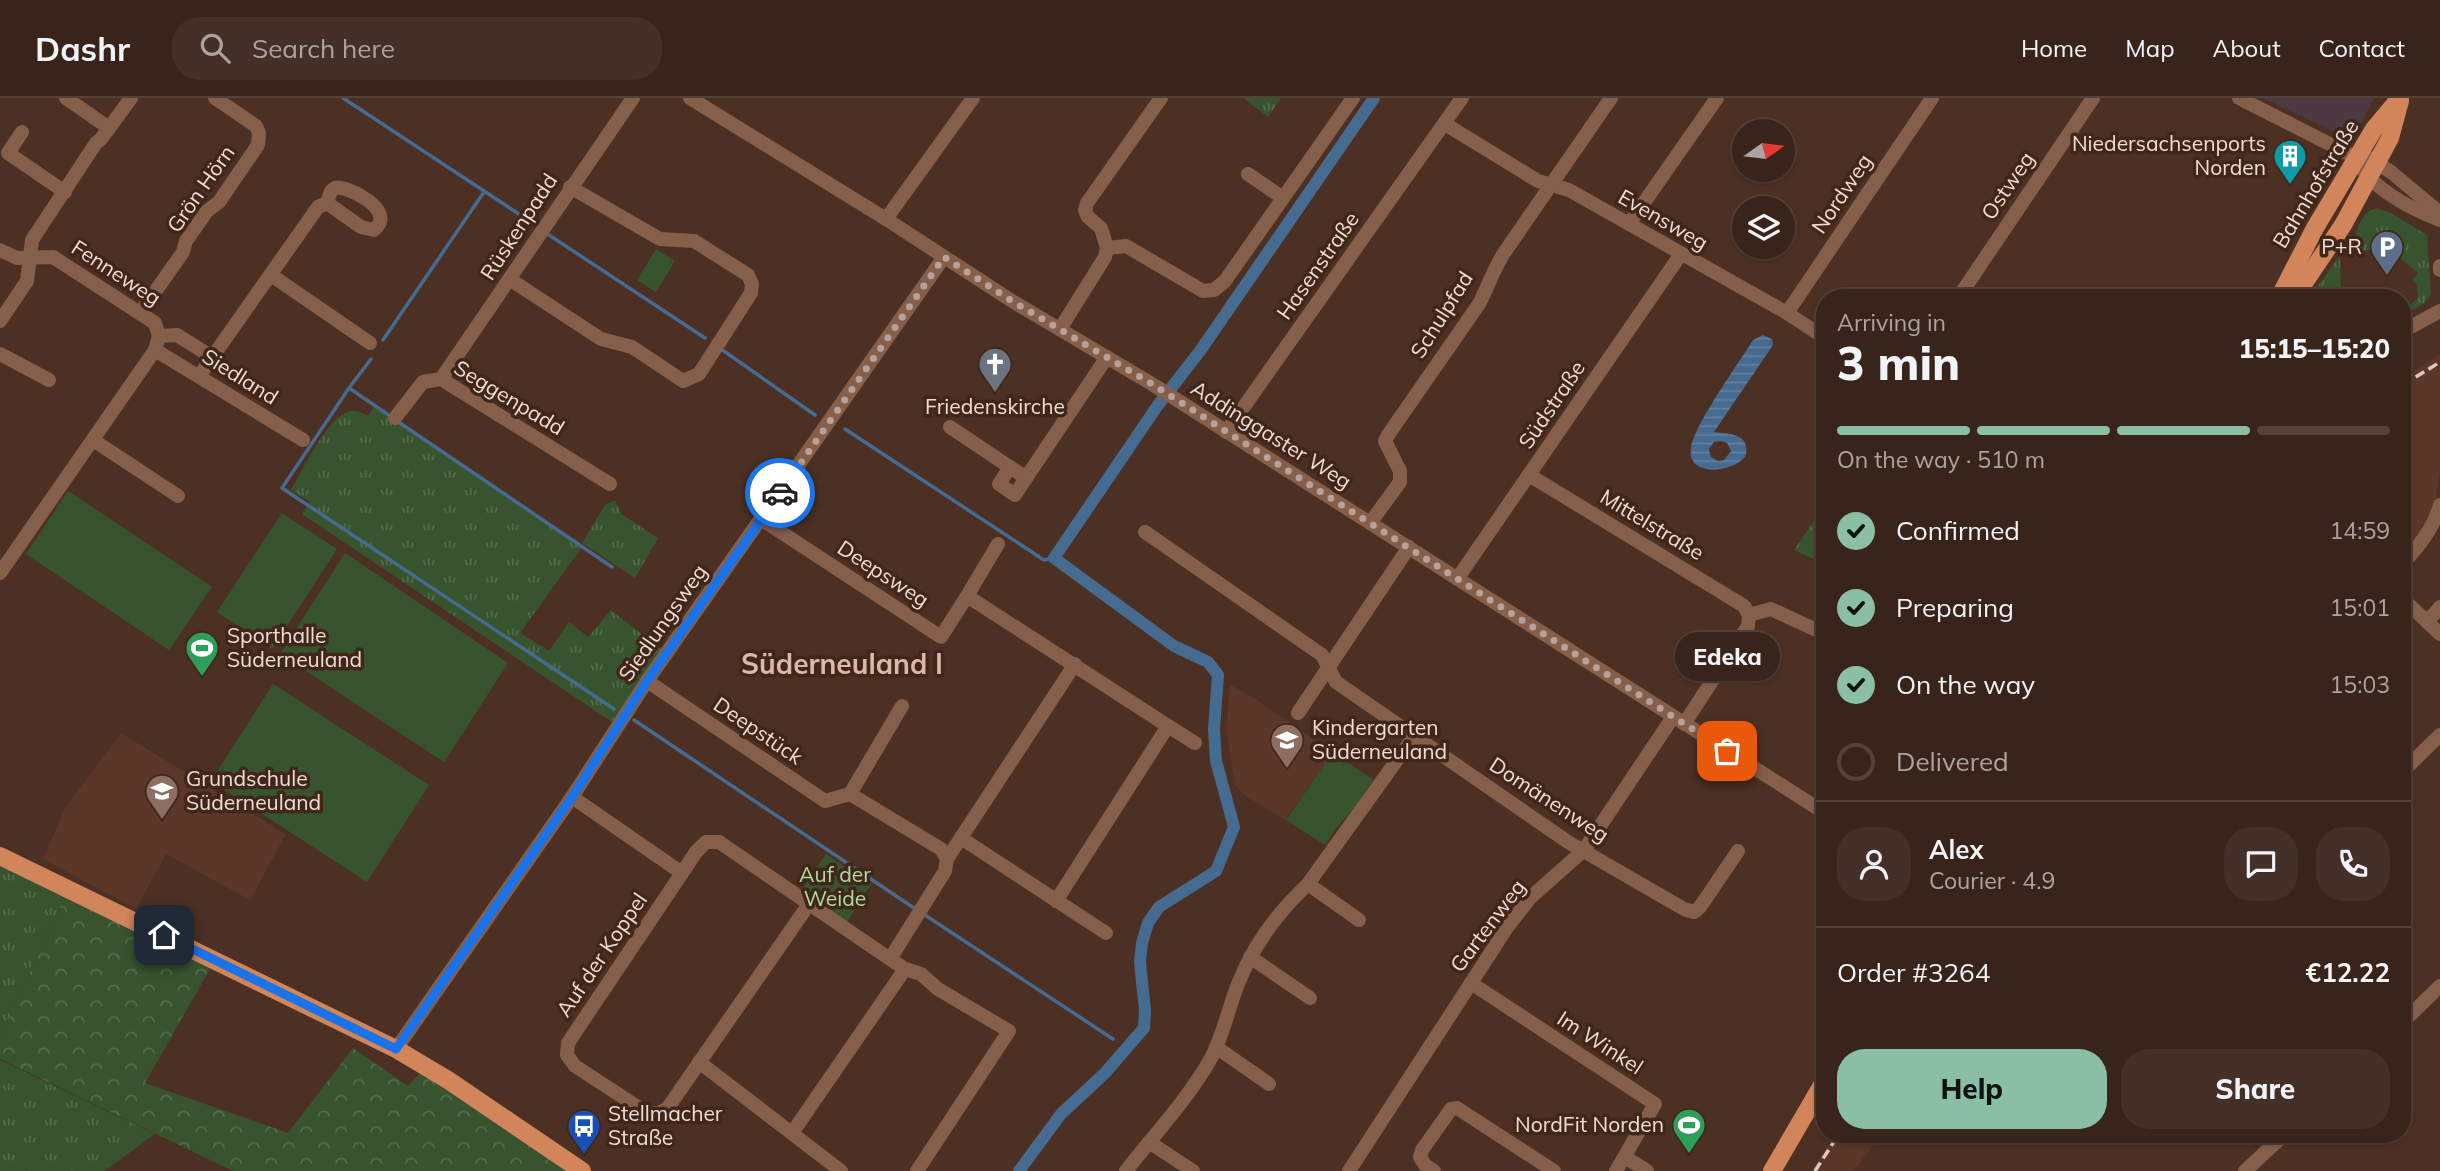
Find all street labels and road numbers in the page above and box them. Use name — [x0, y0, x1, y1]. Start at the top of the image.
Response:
street label: Bahnhofstraße — [2267, 115, 2364, 252]
street label: Grön Hörn — [161, 140, 240, 237]
street label: Ostweg — [1975, 147, 2039, 224]
street label: Nordweg — [1805, 149, 1877, 238]
street label: Rüskenpadd — [474, 168, 562, 285]
street label: Evensweg — [1614, 183, 1713, 255]
street label: Hasenstraße — [1271, 207, 1364, 324]
street label: Fenneweg — [67, 234, 166, 311]
street label: Schulpfad — [1404, 266, 1478, 363]
street label: Siedland — [198, 343, 283, 410]
street label: Seggenpadd — [450, 354, 569, 440]
street label: Südstraße — [1512, 356, 1590, 453]
street label: Addinggaster Weg — [1187, 374, 1356, 494]
street label: Mittelstraße — [1596, 483, 1709, 565]
street label: Deepsweg — [833, 534, 934, 612]
street label: Siedlungsweg — [612, 559, 712, 686]
street label: Deepstück — [709, 691, 808, 770]
street label: Domänenweg — [1485, 751, 1614, 847]
street label: Gartenweg — [1444, 874, 1530, 977]
street label: Auf der Koppel — [550, 888, 652, 1021]
street label: Im Winkel — [1553, 1005, 1648, 1079]

